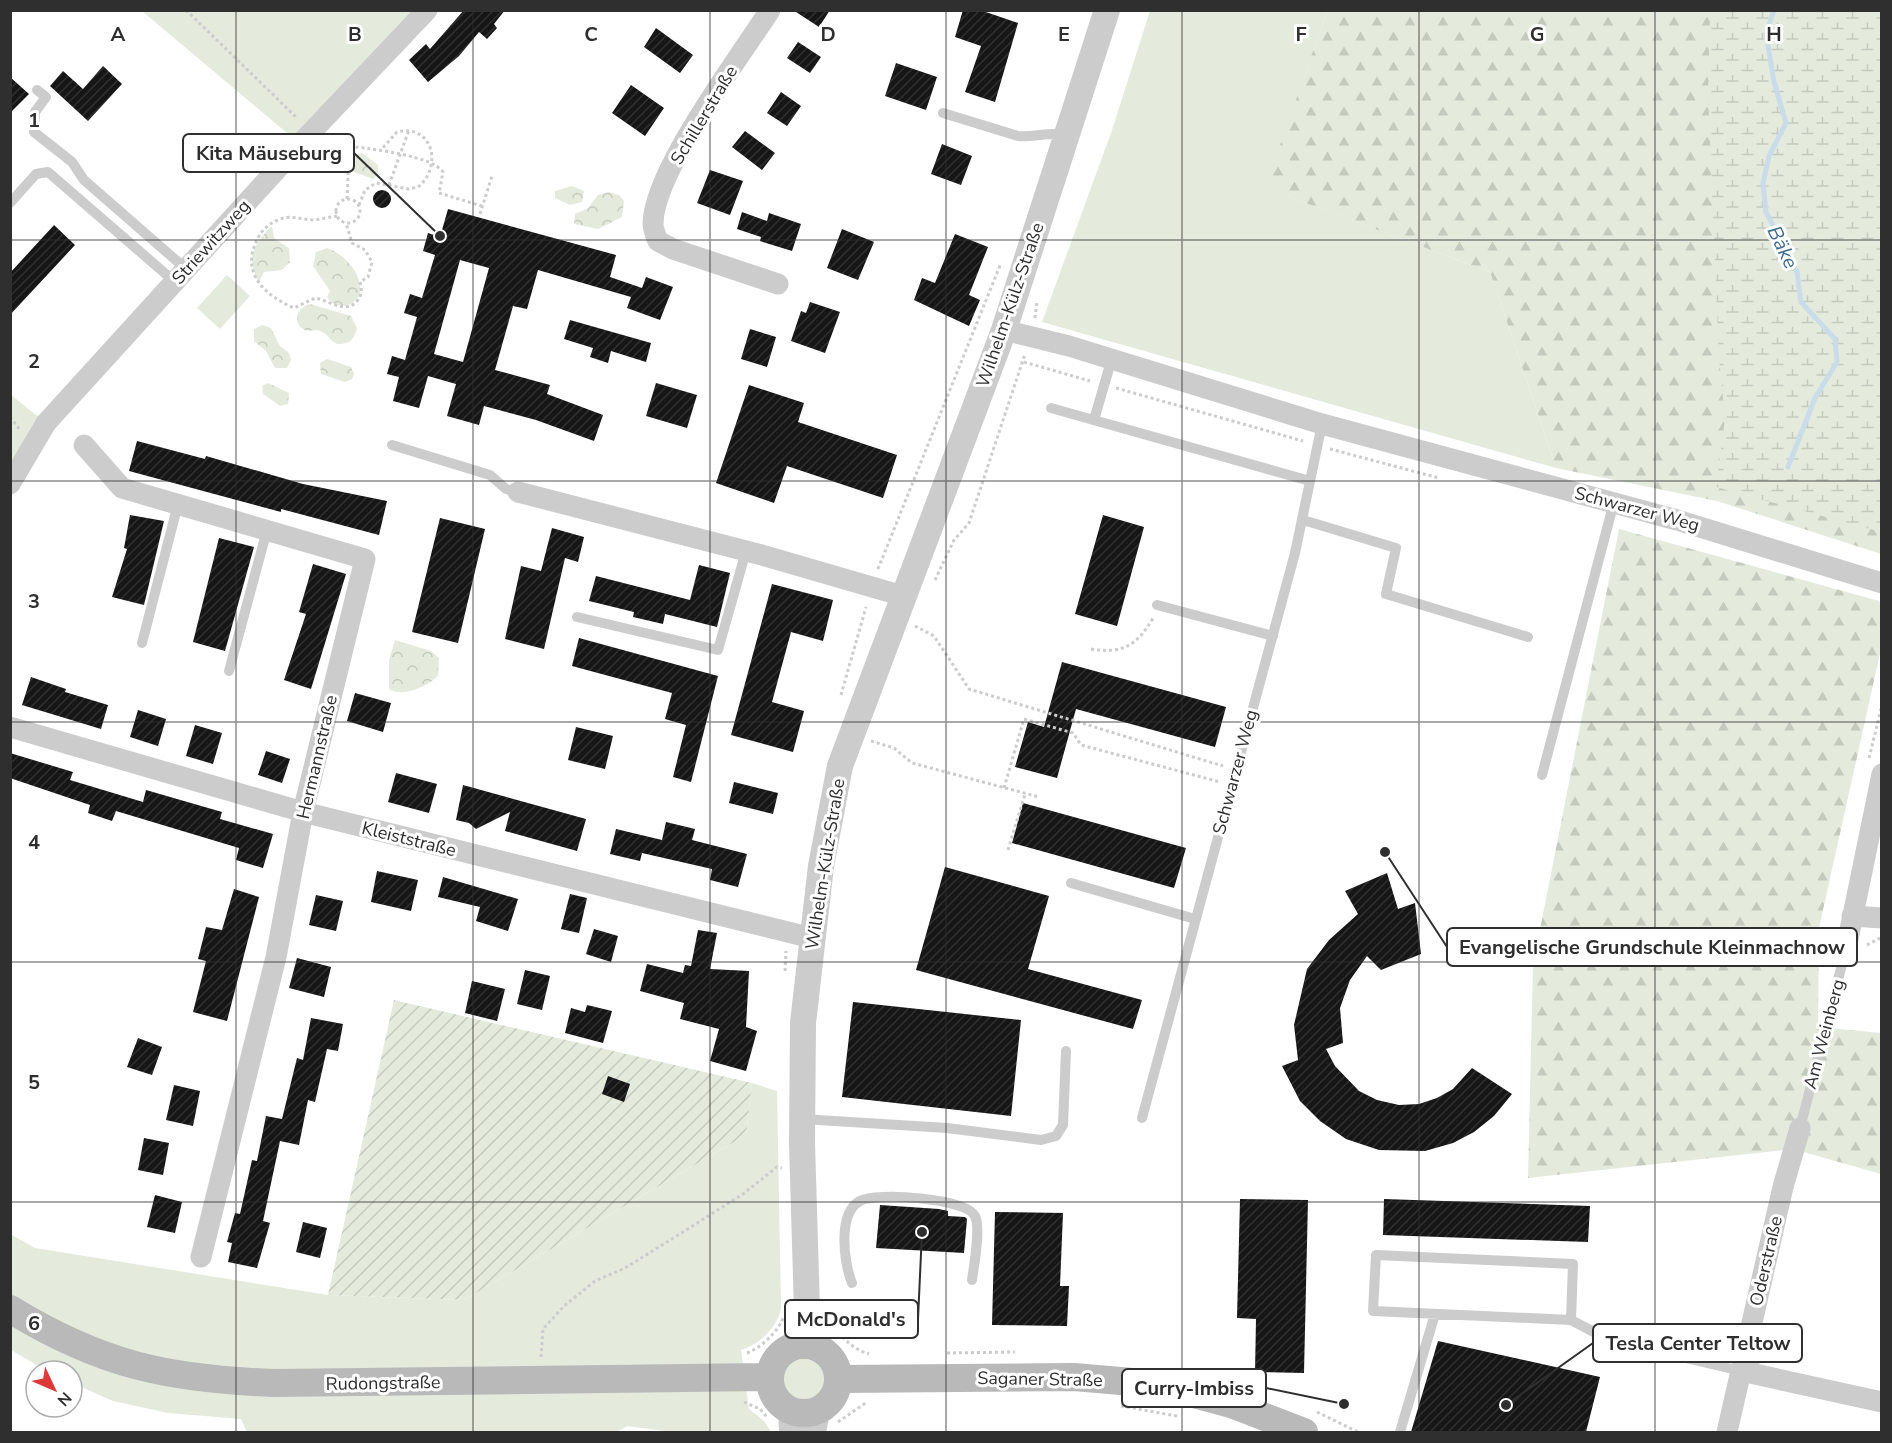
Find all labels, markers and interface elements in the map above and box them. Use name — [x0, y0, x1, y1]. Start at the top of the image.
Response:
text: A — [111, 21, 126, 48]
text: B — [348, 21, 362, 48]
text: C — [584, 21, 598, 48]
text: D — [820, 21, 836, 48]
text: E — [1058, 21, 1070, 48]
text: F — [1295, 21, 1307, 48]
text: G — [1530, 21, 1544, 48]
text: H — [1766, 21, 1782, 48]
street label: Schillerstraße — [665, 61, 743, 169]
text: 1 — [28, 107, 40, 134]
callout: Kita Mäuseburg — [183, 134, 354, 172]
text: Kita Mäuseburg — [196, 140, 342, 167]
street label: Striewitzweg — [166, 194, 256, 290]
street label: Wilhelm-Külz-Straße — [971, 219, 1049, 391]
water label: Bäke — [1761, 221, 1805, 273]
text: 2 — [28, 348, 40, 375]
street label: Schwarzer Weg — [1572, 481, 1702, 537]
text: 3 — [28, 588, 40, 615]
street label: Hermannstraße — [291, 693, 343, 821]
street label: Schwarzer Weg — [1207, 707, 1263, 837]
street label: Wilhelm-Külz-Straße — [800, 777, 850, 951]
street label: Kleiststraße — [359, 816, 459, 862]
text: 4 — [28, 829, 40, 856]
callout: Evangelische Grundschule Kleinmachnow — [1447, 928, 1857, 966]
text: Evangelische Grundschule Kleinmachnow — [1459, 934, 1845, 961]
street label: Am Weinberg — [1798, 976, 1850, 1092]
text: 5 — [28, 1069, 40, 1096]
street label: Oderstraße — [1744, 1214, 1788, 1308]
callout: McDonald's — [785, 1300, 918, 1338]
text: McDonald's — [796, 1306, 906, 1333]
text: 6 — [28, 1310, 40, 1337]
callout: Tesla Center Teltow — [1593, 1324, 1802, 1362]
text: Tesla Center Teltow — [1605, 1330, 1791, 1357]
north arrow — [24, 1359, 84, 1419]
street label: Saganer Straße — [977, 1366, 1103, 1392]
callout: Curry-Imbiss — [1122, 1369, 1266, 1407]
street label: Rudongstraße — [325, 1370, 441, 1396]
text: Curry-Imbiss — [1134, 1375, 1254, 1402]
text: N — [52, 1387, 76, 1411]

